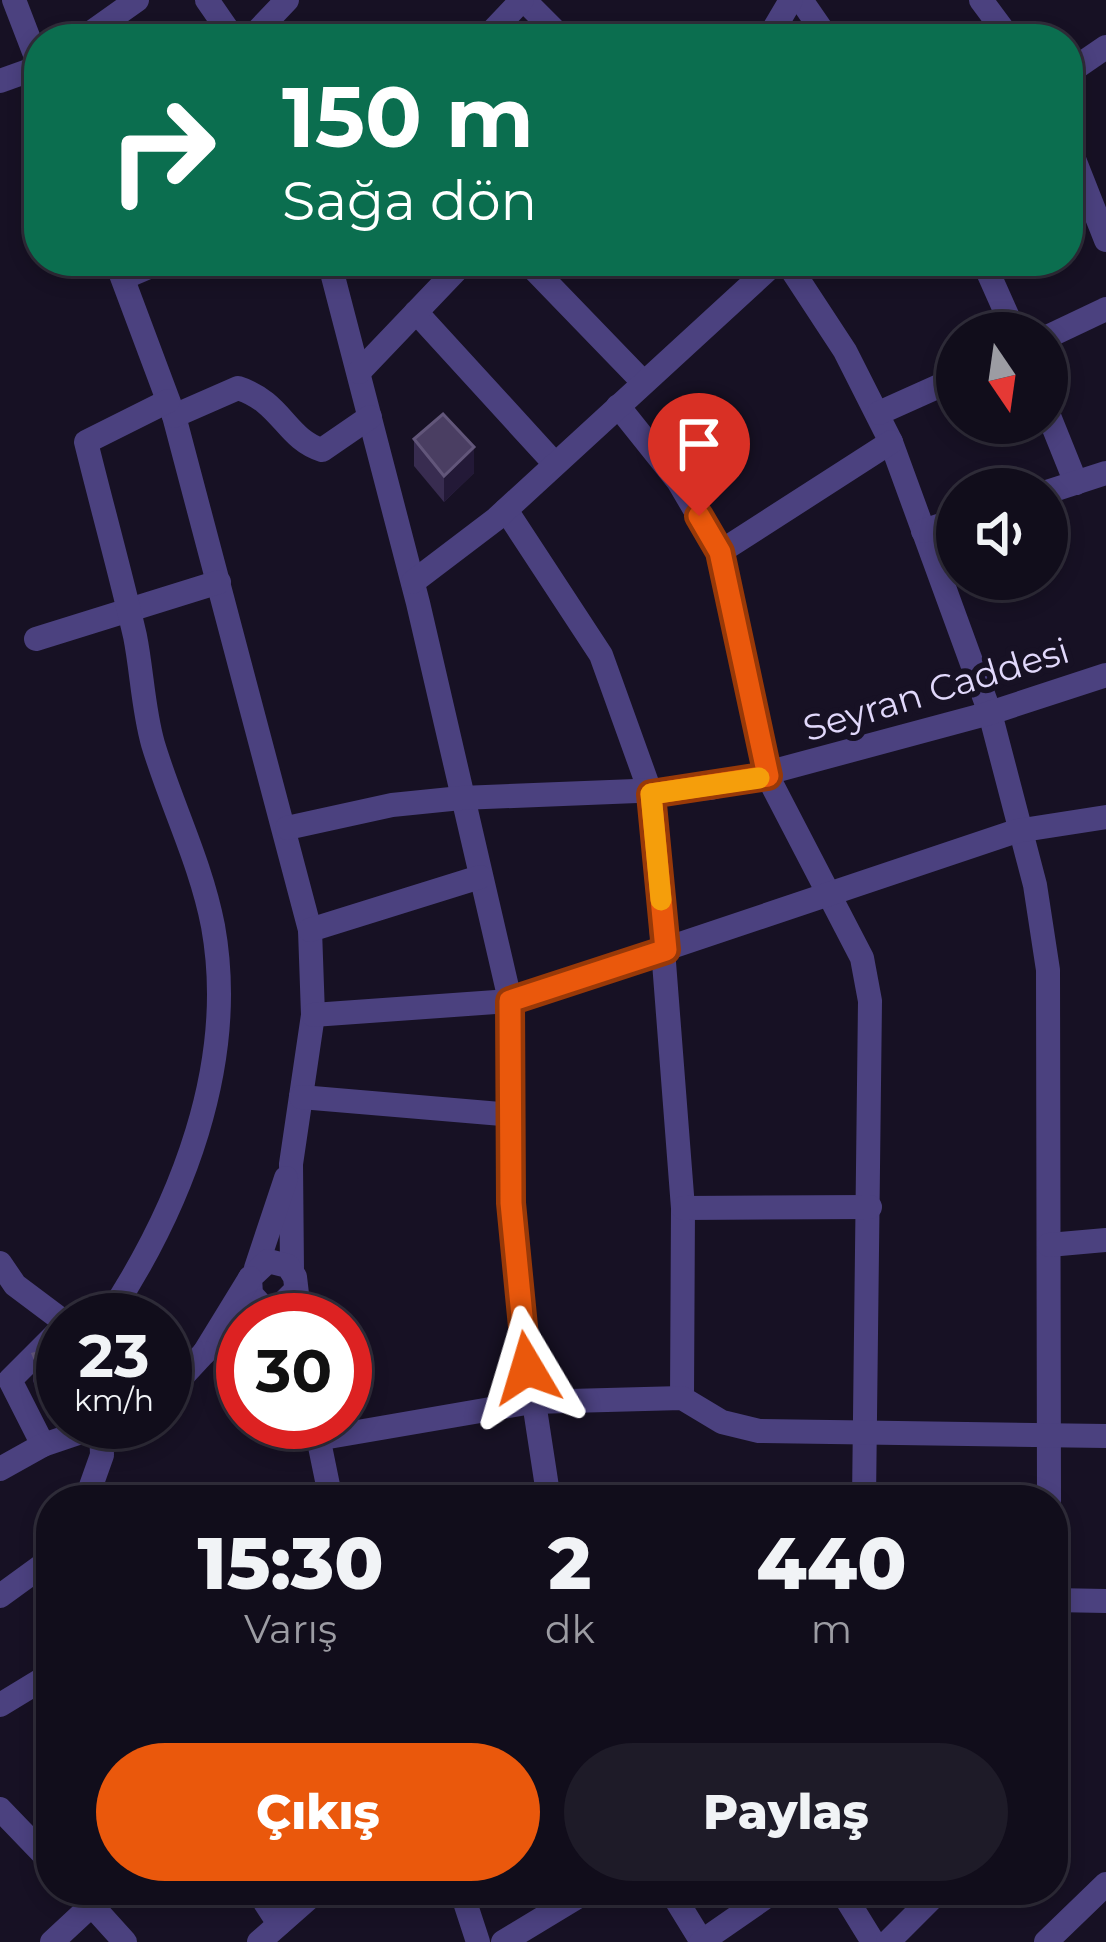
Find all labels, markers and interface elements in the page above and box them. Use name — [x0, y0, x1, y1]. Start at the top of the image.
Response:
text: 150 m — [282, 66, 534, 168]
icon: right — [84, 72, 240, 228]
text: Sağa dön — [282, 168, 537, 234]
north arrow — [936, 312, 1068, 444]
map controls — [936, 312, 1068, 600]
pin — [648, 393, 750, 516]
icon: arrive — [666, 411, 732, 477]
button: sound — [936, 468, 1068, 600]
street label: Seyran Caddesi — [798, 628, 1074, 750]
speed limit sign: 30 — [216, 1293, 372, 1449]
position arrow — [464, 1305, 590, 1431]
text: 23 — [79, 1319, 149, 1392]
text: km/h — [74, 1382, 154, 1419]
text: 15:30 — [198, 1519, 384, 1607]
text: 2 — [548, 1519, 592, 1607]
text: 440 — [756, 1519, 906, 1607]
text: Varış — [244, 1605, 337, 1653]
text: dk — [545, 1605, 595, 1653]
text: m — [811, 1605, 852, 1653]
button: Çıkış — [96, 1743, 540, 1881]
button: Paylaş — [564, 1743, 1008, 1881]

